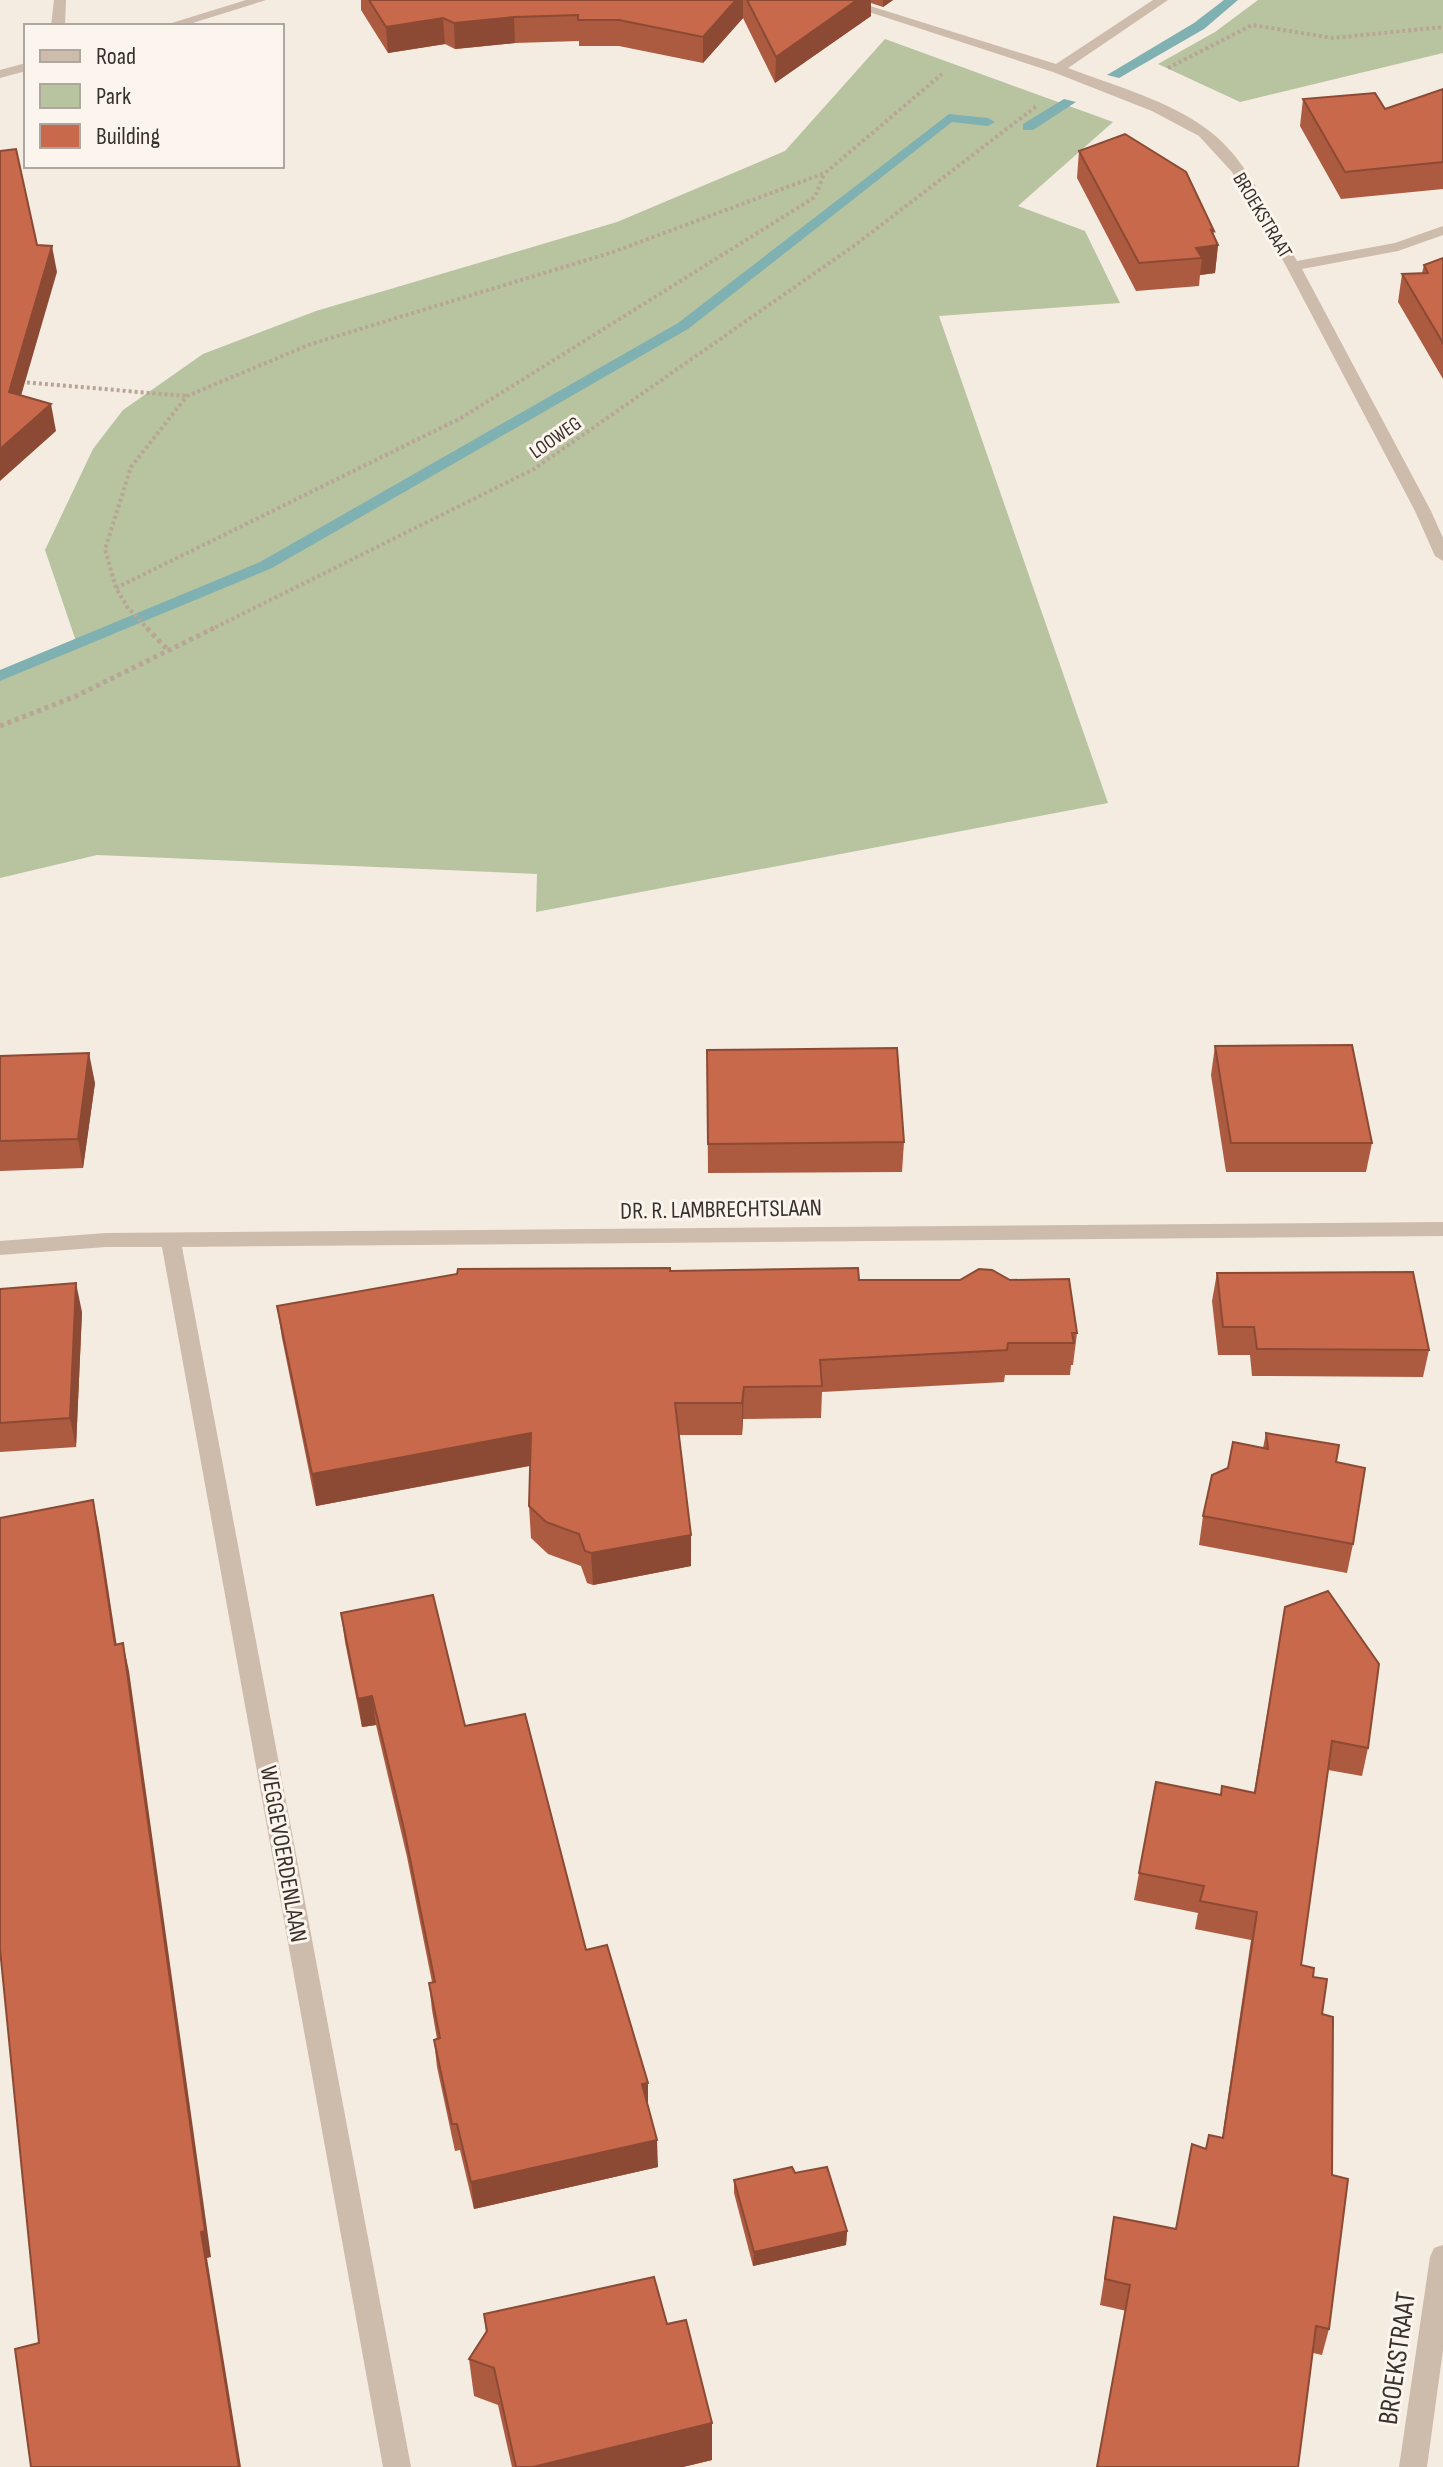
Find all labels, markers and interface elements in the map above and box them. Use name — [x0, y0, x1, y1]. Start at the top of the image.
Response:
legend — [24, 24, 284, 168]
text: Road — [96, 42, 136, 71]
text: Park — [96, 82, 131, 111]
text: Building — [96, 122, 160, 151]
street label: BROEKSTRAAT — [1227, 168, 1297, 263]
street label: LOOWEG — [525, 411, 586, 464]
street label: DR. R. LAMBRECHTSLAAN — [620, 1193, 822, 1226]
street label: WEGGEVOERDENLAAN — [254, 1764, 313, 1945]
street label: BROEKSTRAAT — [1372, 2290, 1423, 2427]

